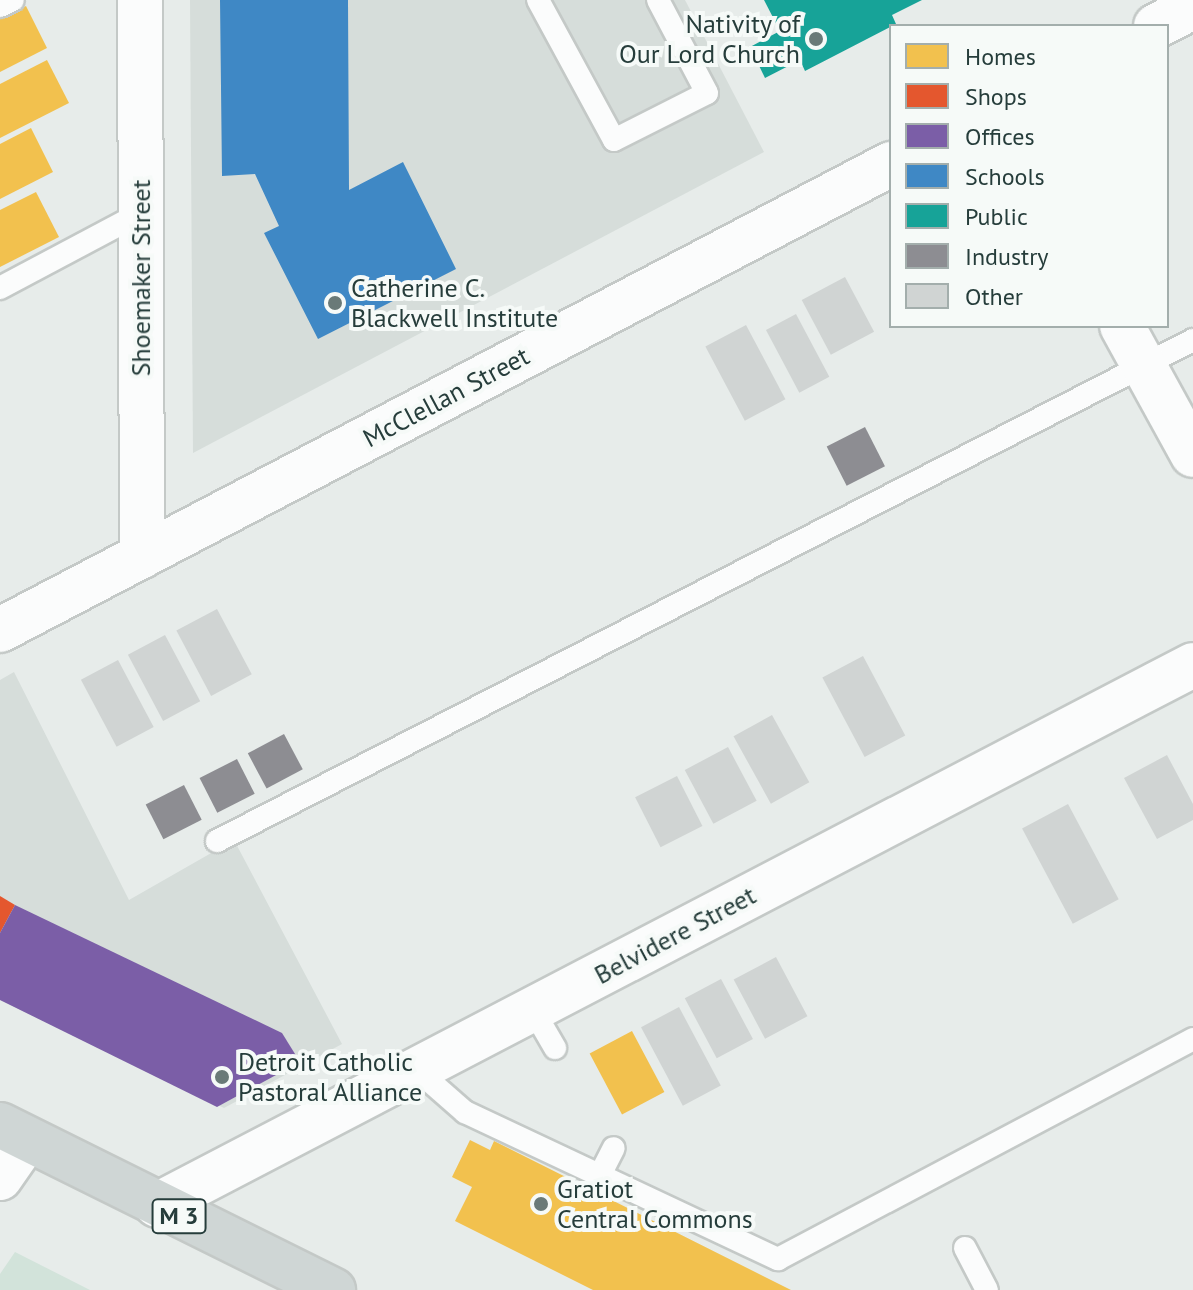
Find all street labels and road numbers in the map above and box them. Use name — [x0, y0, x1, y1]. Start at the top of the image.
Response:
street label: Shoemaker Street — [125, 180, 157, 376]
street label: McClellan Street — [358, 340, 534, 454]
street label: Belvidere Street — [589, 879, 761, 991]
road number: M 3 — [151, 1196, 207, 1236]

